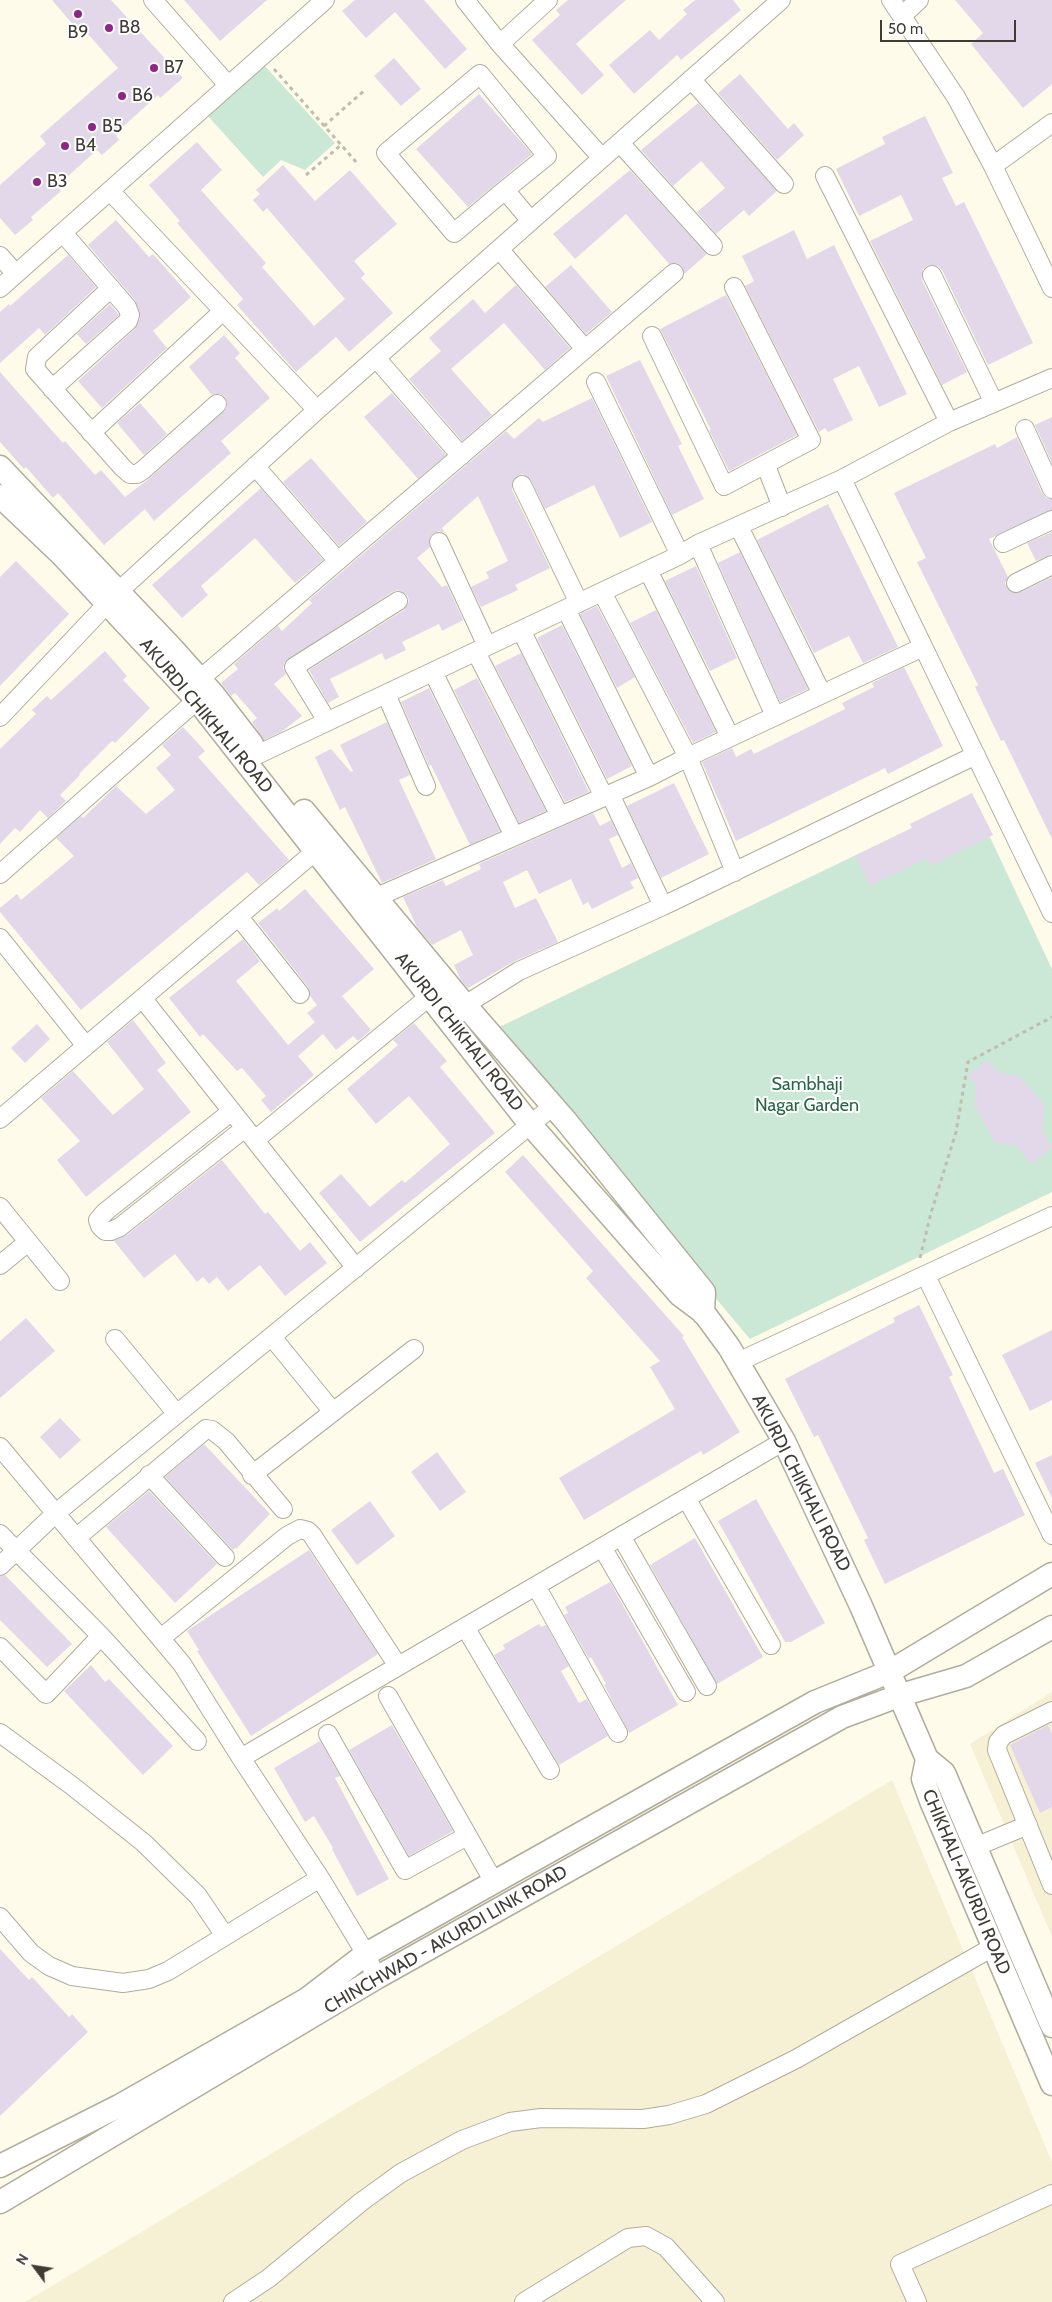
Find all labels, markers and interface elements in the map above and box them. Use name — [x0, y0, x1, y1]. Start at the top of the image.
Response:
marker: B9 — [72, 8, 84, 20]
scale bar — [882, 10, 1018, 42]
place label: B8 — [119, 17, 141, 39]
text: 50 m — [888, 20, 923, 38]
place label: B9 — [68, 22, 88, 44]
marker: B8 — [103, 22, 115, 34]
place label: B7 — [164, 57, 184, 79]
marker: B7 — [148, 62, 160, 74]
place label: B6 — [132, 85, 153, 107]
marker: B6 — [116, 90, 128, 102]
place label: B5 — [102, 116, 122, 138]
marker: B5 — [86, 121, 98, 133]
place label: B4 — [75, 135, 96, 157]
marker: B4 — [59, 140, 71, 152]
place label: B3 — [47, 171, 67, 193]
marker: B3 — [31, 176, 43, 188]
street label: AKURDI CHIKHALI ROAD — [135, 634, 277, 798]
street label: AKURDI CHIKHALI ROAD — [390, 948, 528, 1116]
park label: Sambhaji Nagar Garden — [755, 1074, 859, 1116]
street label: AKURDI CHIKHALI ROAD — [747, 1391, 855, 1575]
street label: CHIKHALI-AKURDI ROAD — [917, 1786, 1015, 1978]
street label: CHINCHWAD - AKURDI LINK ROAD — [321, 1861, 571, 2019]
north arrow — [10, 2242, 60, 2292]
text: N — [12, 2250, 32, 2268]

